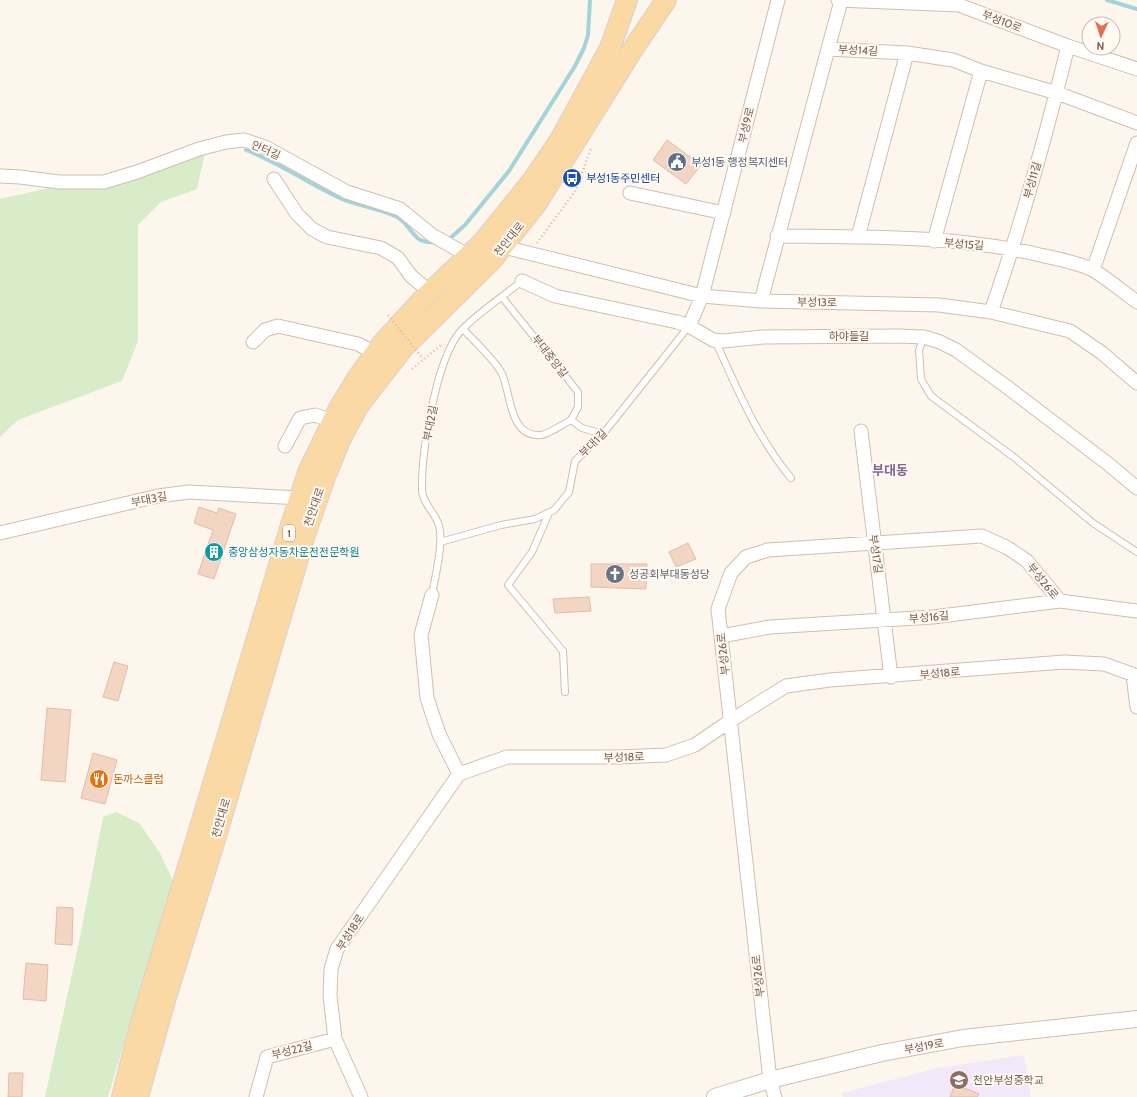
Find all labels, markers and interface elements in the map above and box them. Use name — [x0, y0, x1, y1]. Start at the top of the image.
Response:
street label: 부성10로 — [980, 7, 1024, 35]
north arrow — [1081, 16, 1121, 56]
text: N — [1096, 39, 1105, 53]
street label: 부성14길 — [838, 42, 878, 58]
street label: 부성9로 — [735, 106, 757, 144]
street label: 안터길 — [249, 137, 283, 163]
public building icon: 부성1동 행정복지센터 — [666, 151, 688, 173]
place label: 부성1동 행정복지센터 — [691, 155, 788, 169]
street label: 부성11길 — [1020, 160, 1044, 200]
bus stop icon: 부성1동주민센터 — [561, 167, 583, 189]
place label: 부성1동주민센터 — [586, 171, 660, 185]
street label: 천안대로 — [491, 219, 527, 259]
street label: 부성15길 — [944, 235, 984, 253]
street label: 부성13로 — [797, 295, 837, 309]
street label: 하야들길 — [829, 329, 869, 343]
street label: 부대중앙길 — [529, 332, 571, 380]
street label: 부대2길 — [420, 404, 440, 442]
street label: 부대1길 — [576, 426, 610, 460]
district label: 부대동 — [872, 462, 908, 478]
street label: 천안대로 — [301, 486, 327, 528]
street label: 부대3길 — [130, 489, 168, 509]
road number: 1 — [283, 525, 295, 541]
street label: 부성17길 — [866, 533, 886, 575]
building icon: 중앙삼성자동차운전전문학원 — [203, 541, 225, 563]
place label: 중앙삼성자동차운전전문학원 — [228, 545, 360, 559]
street label: 부성26로 — [1024, 560, 1062, 602]
church icon: 성공회부대동성당 — [604, 563, 626, 585]
place label: 성공회부대동성당 — [629, 567, 710, 581]
street label: 부성16길 — [908, 608, 950, 626]
street label: 부성26로 — [714, 632, 732, 676]
street label: 부성18로 — [919, 664, 961, 682]
street label: 부성18로 — [603, 749, 645, 765]
restaurant icon: 돈까스클럽 — [88, 768, 110, 790]
place label: 돈까스클럽 — [113, 772, 164, 786]
street label: 천안대로 — [209, 797, 233, 839]
street label: 부성18로 — [333, 911, 367, 953]
street label: 부성26로 — [749, 954, 767, 998]
street label: 부성19로 — [903, 1036, 945, 1056]
street label: 부성22길 — [270, 1038, 314, 1062]
school or university icon: 천안부성중학교 — [948, 1069, 970, 1091]
place label: 천안부성중학교 — [973, 1073, 1044, 1087]

